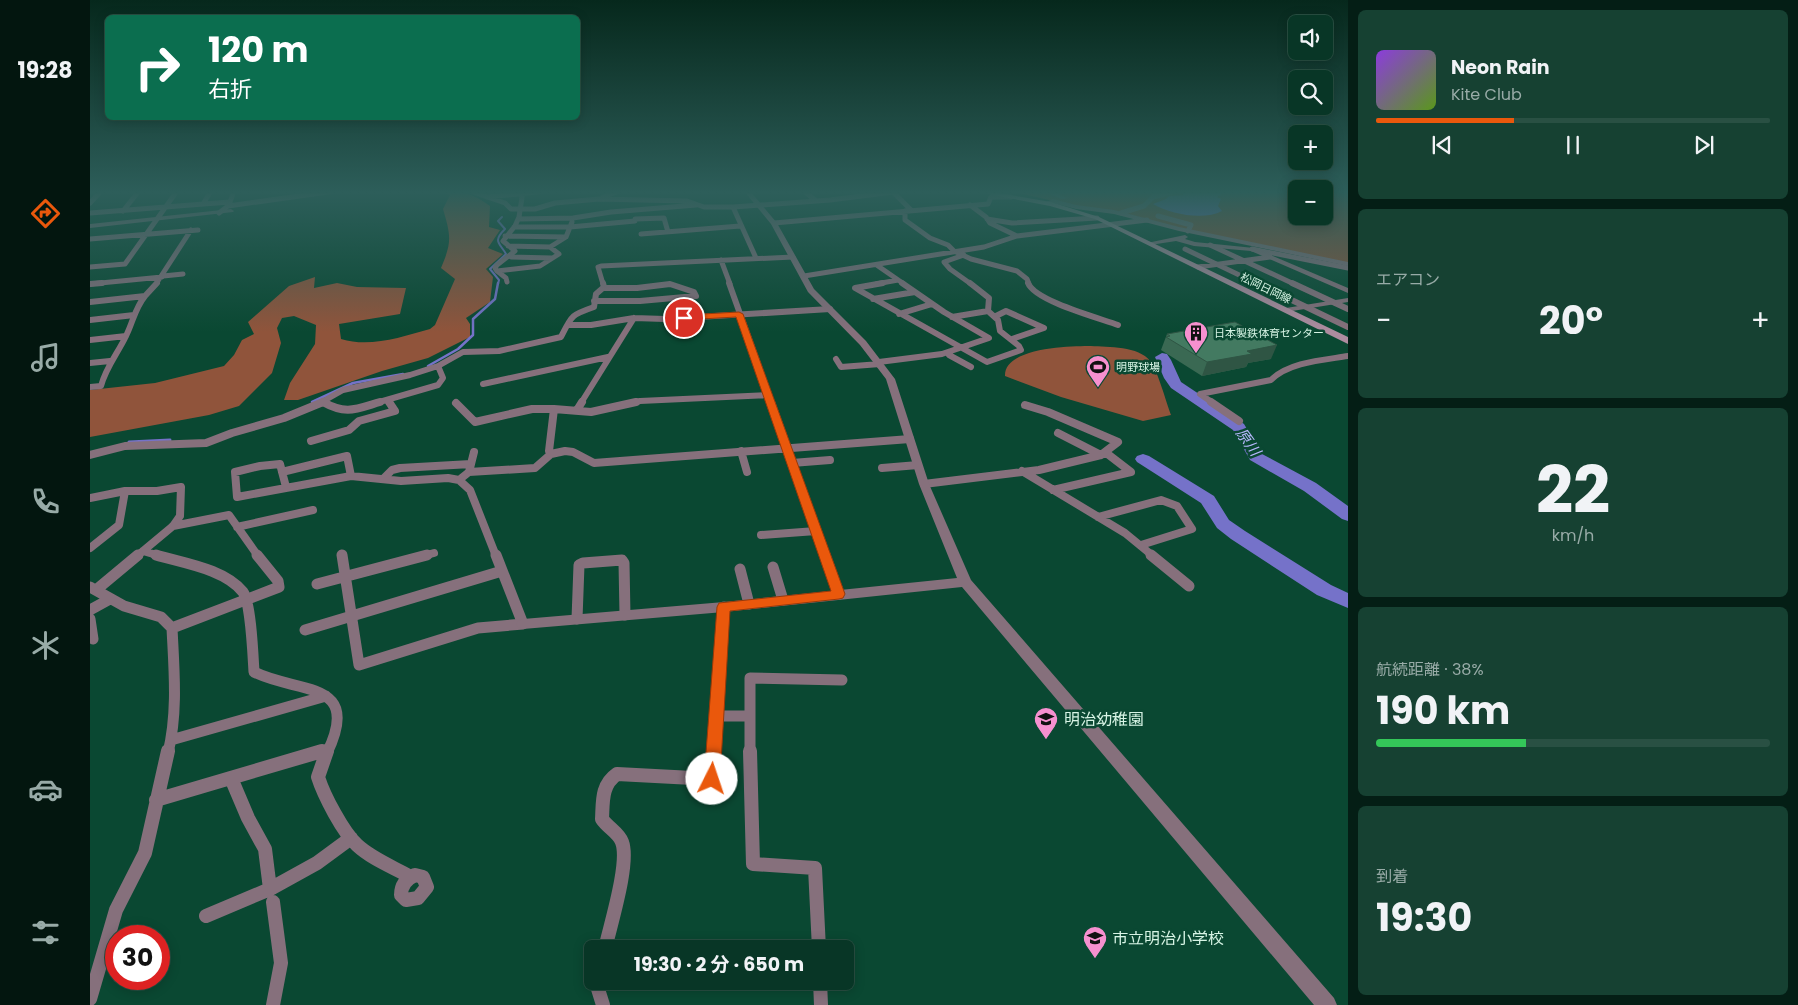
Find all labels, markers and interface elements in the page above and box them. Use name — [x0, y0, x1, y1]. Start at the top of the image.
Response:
map controls — [1288, 15, 1333, 225]
button: sound — [1288, 15, 1333, 60]
text: 120 m — [208, 25, 308, 74]
icon: right — [125, 35, 190, 100]
text: Neon Rain — [1451, 54, 1550, 81]
text: 19:28 — [18, 55, 72, 86]
button: search — [1288, 70, 1333, 115]
text: 右折 — [208, 74, 252, 105]
text: Kite Club — [1451, 83, 1522, 106]
button: + — [1288, 125, 1333, 170]
icon: previous — [1428, 131, 1456, 159]
icon: pause — [1559, 131, 1587, 159]
icon: next — [1690, 131, 1718, 159]
button: − — [1288, 180, 1333, 225]
icon: directions — [28, 196, 63, 231]
text: エアコン — [1376, 268, 1440, 291]
street label: 松岡日岡線 — [1238, 269, 1294, 307]
text: 20° — [1539, 294, 1603, 347]
pin — [663, 297, 705, 339]
text: − — [1376, 301, 1391, 340]
text: + — [1751, 301, 1770, 340]
icon: arrive — [670, 304, 698, 332]
building icon: 日本製鉄体育センター — [1183, 320, 1209, 354]
place label: 日本製鉄体育センター — [1214, 325, 1324, 341]
icon: music — [28, 340, 63, 375]
sports icon: 明野球場 — [1085, 354, 1111, 388]
place label: 明野球場 — [1116, 359, 1160, 375]
water label: 原川 — [1231, 423, 1267, 462]
text: 22 — [1536, 445, 1610, 536]
icon: phone — [28, 484, 63, 519]
text: km/h — [1552, 524, 1594, 547]
icon: climate — [28, 628, 63, 663]
text: 航続距離 · 38% — [1376, 658, 1484, 681]
text: 190 km — [1376, 684, 1510, 737]
school or university icon: 明治幼稚園 — [1033, 706, 1059, 740]
place label: 明治幼稚園 — [1064, 708, 1144, 731]
position arrow — [685, 752, 737, 804]
icon: car — [28, 772, 63, 807]
text: 到着 — [1376, 865, 1408, 888]
text: 19:30 — [1376, 891, 1472, 944]
icon: filters — [28, 915, 63, 950]
speed limit sign: 30 — [105, 925, 170, 990]
school or university icon: 市立明治小学校 — [1082, 925, 1108, 959]
place label: 市立明治小学校 — [1112, 927, 1224, 950]
text: 19:30 · 2 分 · 650 m — [634, 951, 804, 978]

